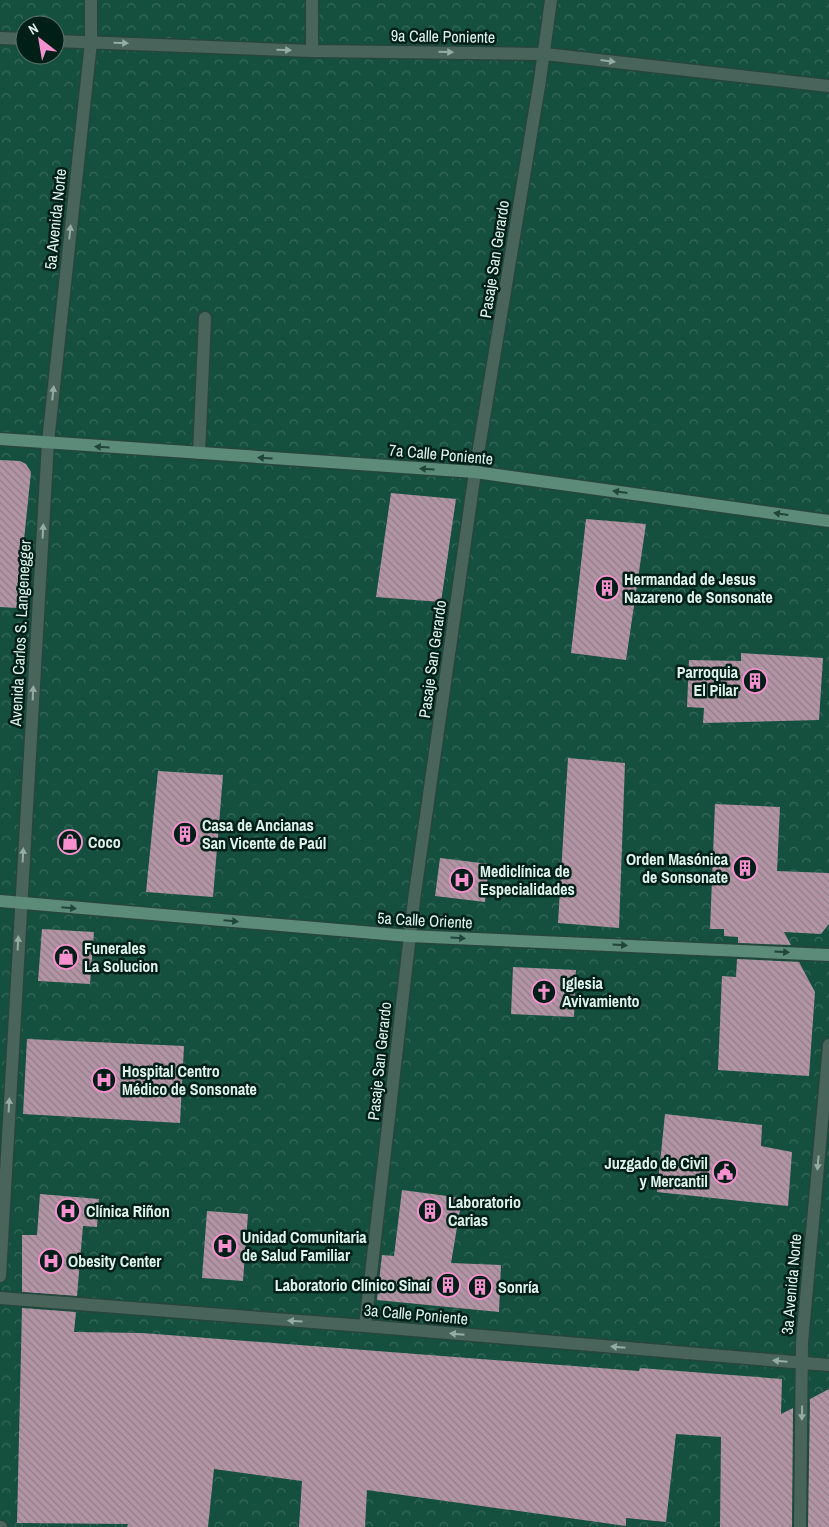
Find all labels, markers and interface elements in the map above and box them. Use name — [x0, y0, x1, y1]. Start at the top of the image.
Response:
north arrow — [15, 15, 65, 65]
text: N — [25, 19, 41, 39]
street label: 9a Calle Poniente — [391, 24, 495, 48]
one-way arrow — [113, 39, 129, 47]
one-way arrow — [276, 46, 292, 54]
one-way arrow — [438, 49, 454, 57]
one-way arrow — [600, 57, 616, 65]
street label: 5a Avenida Norte — [39, 168, 71, 270]
street label: Pasaje San Gerardo — [474, 199, 514, 319]
one-way arrow — [67, 223, 75, 239]
one-way arrow — [49, 385, 57, 401]
street label: 7a Calle Poniente — [388, 438, 494, 470]
one-way arrow — [94, 442, 110, 450]
one-way arrow — [256, 453, 272, 461]
one-way arrow — [418, 464, 434, 472]
one-way arrow — [611, 488, 627, 496]
one-way arrow — [772, 510, 788, 518]
one-way arrow — [39, 523, 47, 539]
street label: Avenida Carlos S. Langenegger — [4, 539, 36, 728]
place label: Hermandad de Jesus Nazareno de Sonsonate — [624, 568, 773, 608]
building icon: Hermandad de Jesus Nazareno de Sonsonate — [594, 575, 620, 601]
street label: Pasaje San Gerardo — [413, 599, 451, 719]
place label: Parroquia El Pilar — [677, 661, 739, 701]
building icon: Parroquia El Pilar — [742, 668, 768, 694]
one-way arrow — [29, 685, 37, 701]
place label: Casa de Ancianas San Vicente de Paúl — [202, 814, 326, 854]
building icon: Casa de Ancianas San Vicente de Paúl — [172, 821, 198, 847]
shop icon: Coco — [57, 829, 83, 855]
place label: Coco — [88, 831, 121, 853]
one-way arrow — [20, 847, 28, 863]
place label: Orden Masónica de Sonsonate — [626, 848, 729, 888]
building icon: Orden Masónica de Sonsonate — [732, 855, 758, 881]
place label: Mediclínica de Especialidades — [480, 860, 575, 900]
hospital icon: Mediclínica de Especialidades — [449, 867, 475, 893]
one-way arrow — [61, 904, 77, 912]
street label: 5a Calle Oriente — [377, 907, 473, 933]
one-way arrow — [223, 917, 239, 925]
one-way arrow — [450, 934, 466, 942]
one-way arrow — [15, 935, 23, 951]
place label: Funerales La Solucion — [84, 937, 158, 977]
one-way arrow — [612, 942, 628, 950]
shop icon: Funerales La Solucion — [53, 944, 79, 970]
one-way arrow — [775, 949, 791, 957]
place label: Iglesia Avivamiento — [562, 972, 640, 1012]
church icon: Iglesia Avivamiento — [531, 979, 557, 1005]
street label: Pasaje San Gerardo — [362, 1001, 396, 1121]
place label: Hospital Centro Médico de Sonsonate — [122, 1060, 257, 1100]
hospital icon: Hospital Centro Médico de Sonsonate — [91, 1067, 117, 1093]
one-way arrow — [6, 1097, 14, 1113]
place label: Juzgado de Civil y Mercantil — [604, 1152, 708, 1192]
one-way arrow — [814, 1156, 822, 1172]
public building icon: Juzgado de Civil y Mercantil — [712, 1159, 738, 1185]
place label: Laboratorio Carias — [448, 1191, 521, 1231]
hospital icon: Clínica Riñon — [55, 1198, 81, 1224]
building icon: Laboratorio Carias — [417, 1198, 443, 1224]
place label: Clínica Riñon — [86, 1200, 170, 1222]
place label: Unidad Comunitaria de Salud Familiar — [242, 1226, 367, 1266]
hospital icon: Unidad Comunitaria de Salud Familiar — [212, 1233, 238, 1259]
street label: 3a Avenida Norte — [776, 1233, 806, 1335]
hospital icon: Obesity Center — [38, 1248, 64, 1274]
place label: Obesity Center — [68, 1250, 162, 1272]
building icon: Laboratorio Clínico Sinaí — [435, 1272, 461, 1298]
place label: Laboratorio Clínico Sinaí — [275, 1274, 431, 1296]
building icon: Sonría — [467, 1274, 493, 1300]
place label: Sonría — [498, 1276, 540, 1298]
street label: 3a Calle Poniente — [363, 1298, 469, 1330]
one-way arrow — [286, 1317, 302, 1325]
one-way arrow — [448, 1329, 464, 1337]
one-way arrow — [610, 1343, 626, 1351]
one-way arrow — [772, 1357, 788, 1365]
one-way arrow — [798, 1405, 806, 1421]

